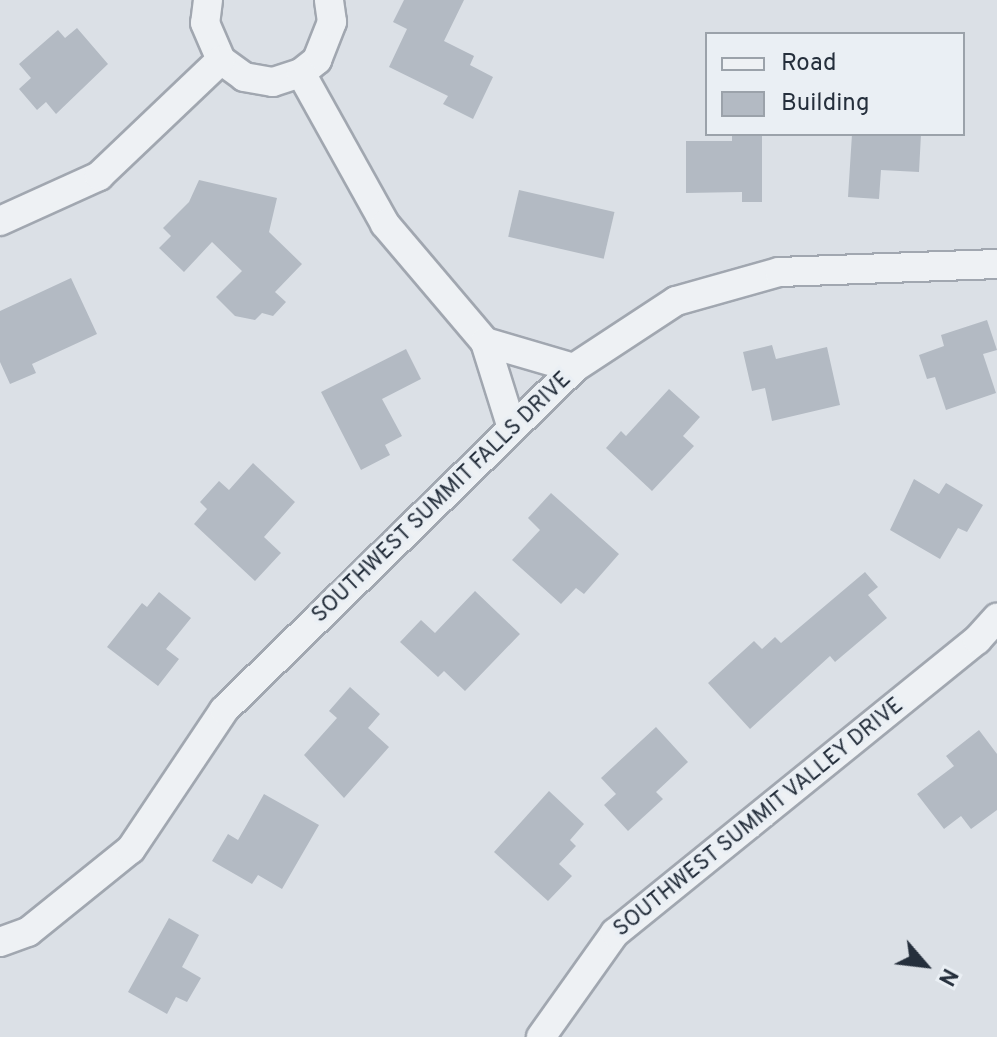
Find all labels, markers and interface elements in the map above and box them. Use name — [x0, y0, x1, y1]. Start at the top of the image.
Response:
legend — [705, 32, 965, 136]
text: Road — [781, 49, 837, 79]
text: Building — [781, 89, 870, 119]
street label: SOUTHWEST SUMMIT FALLS DRIVE — [306, 366, 578, 630]
street label: SOUTHWEST SUMMIT VALLEY DRIVE — [608, 692, 910, 944]
north arrow — [885, 925, 965, 1005]
text: N — [931, 963, 962, 990]

